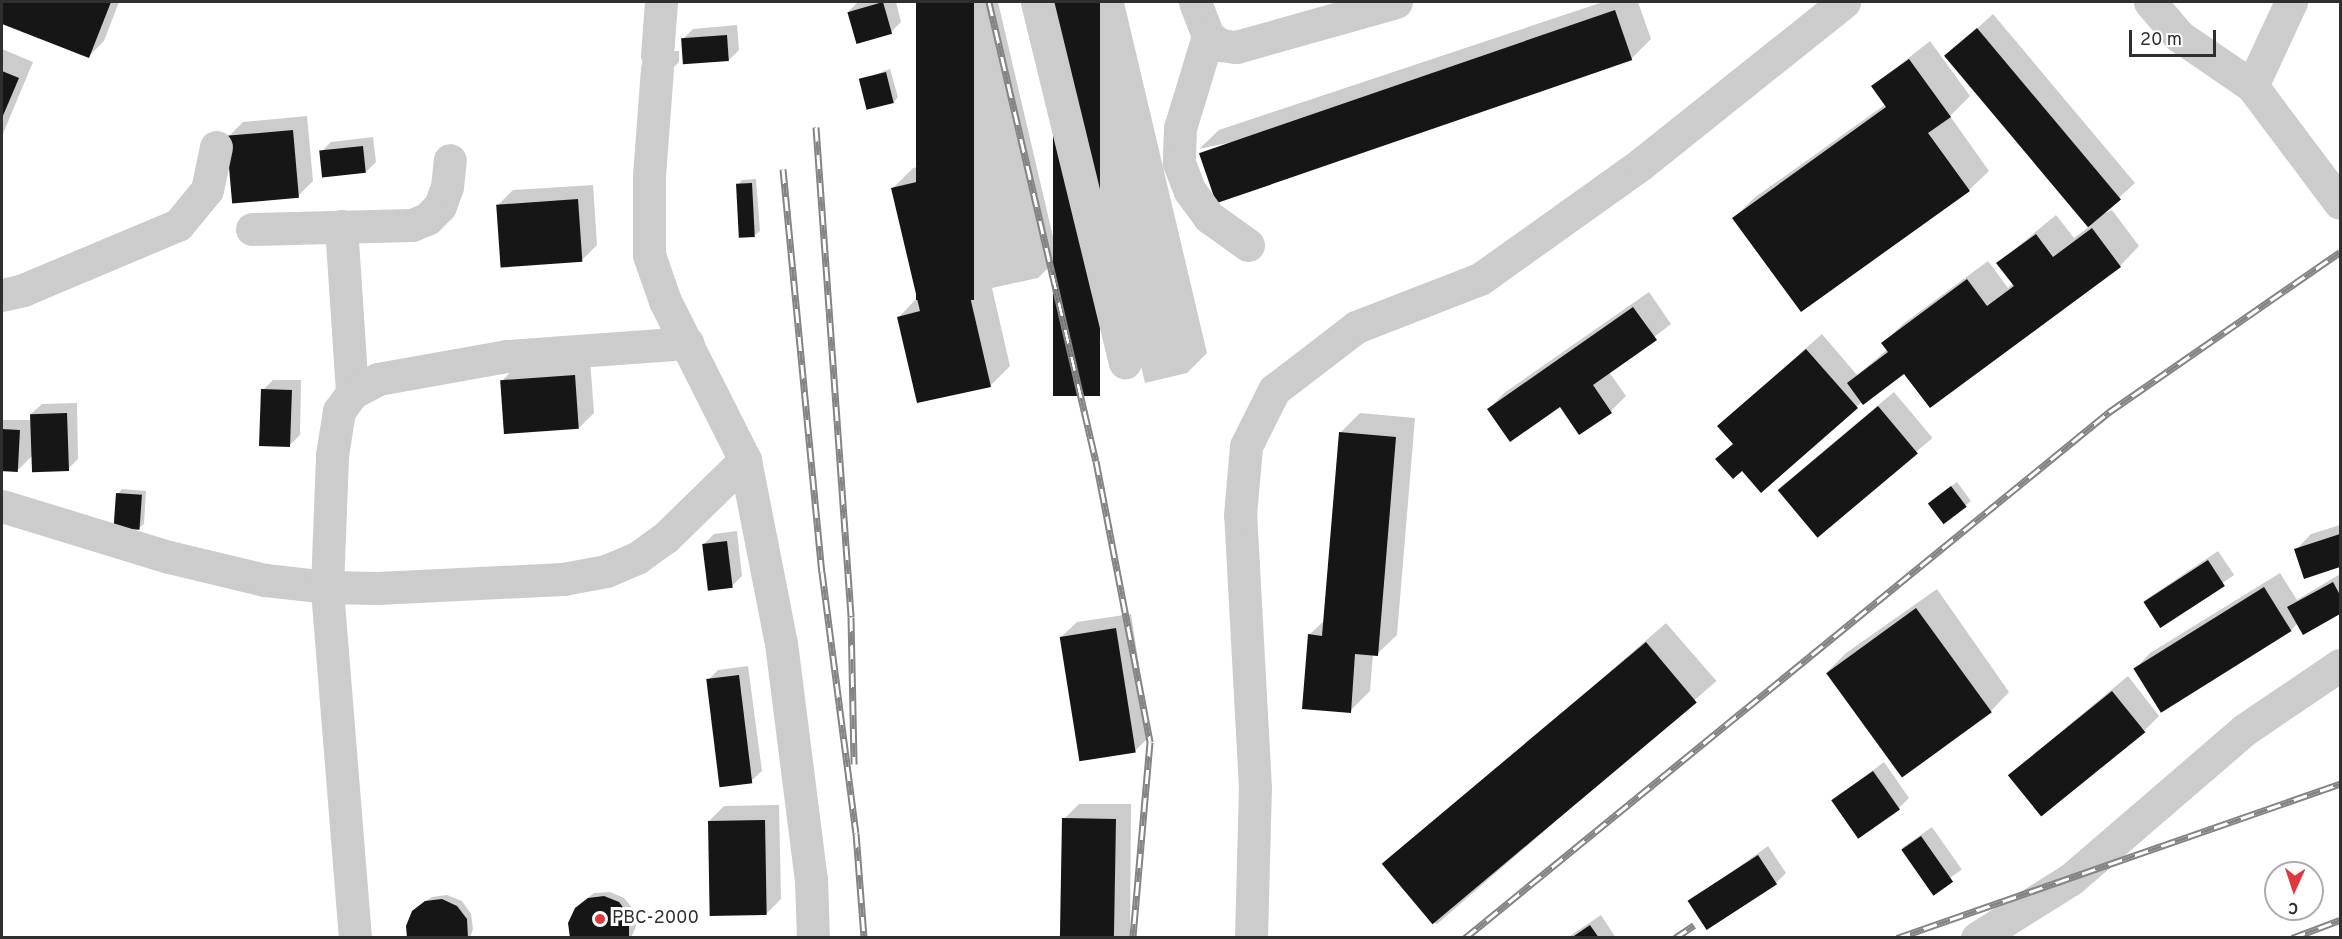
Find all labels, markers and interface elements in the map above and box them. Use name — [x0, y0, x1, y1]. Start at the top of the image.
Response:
scale bar — [2132, 18, 2219, 56]
text: 20 m — [2140, 29, 2182, 52]
north arrow — [2264, 861, 2324, 921]
text: С — [2288, 897, 2299, 917]
place label: РВС-2000 — [612, 908, 699, 930]
marker: РВС-2000 — [593, 912, 607, 926]

